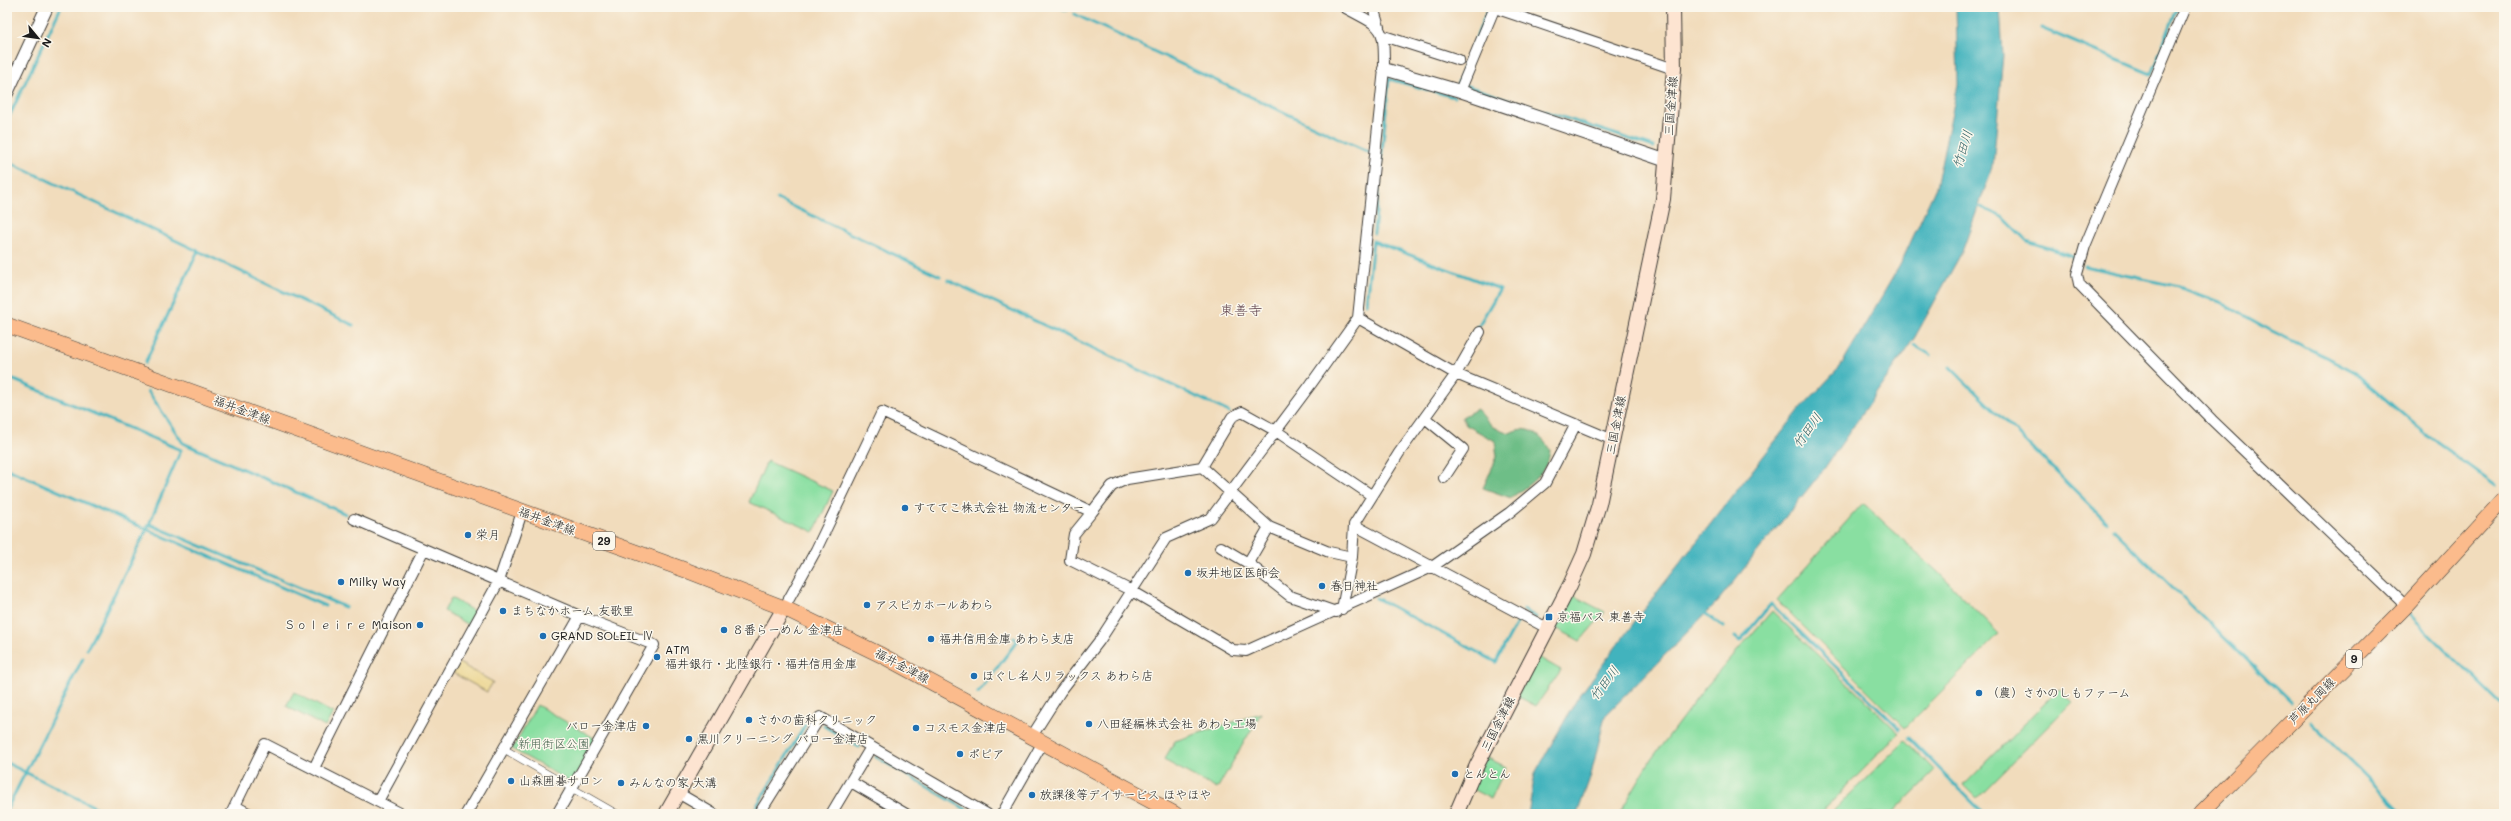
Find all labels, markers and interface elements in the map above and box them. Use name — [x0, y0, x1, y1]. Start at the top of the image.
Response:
north arrow — [18, 18, 58, 58]
text: N — [39, 36, 56, 50]
street label: 三国金津線 — [1660, 75, 1680, 136]
water label: 竹田川 — [1948, 128, 1975, 170]
district label: 東善寺 — [1220, 300, 1262, 319]
street label: 福井金津線 — [211, 391, 273, 427]
street label: 三国金津線 — [1601, 394, 1629, 456]
water label: 竹田川 — [1788, 409, 1825, 450]
place label: すててこ株式会社 物流センター — [913, 499, 1084, 515]
street label: 福井金津線 — [516, 502, 578, 538]
marker: すててこ株式会社 物流センター — [900, 503, 910, 513]
place label: 栄月 — [476, 526, 500, 542]
marker: 栄月 — [463, 530, 473, 540]
road number: 29 — [593, 532, 615, 550]
place label: 坂井地区医師会 — [1196, 564, 1280, 580]
marker: 坂井地区医師会 — [1183, 568, 1193, 578]
place label: Milky Way — [349, 573, 406, 589]
marker: Milky Way — [336, 577, 346, 587]
place label: 春日神社 — [1330, 577, 1378, 593]
marker: 春日神社 — [1317, 581, 1327, 591]
place label: アスピカホールあわら — [875, 596, 994, 612]
marker: アスピカホールあわら — [862, 600, 872, 610]
place label: まちなかホーム 友歌里 — [511, 602, 634, 618]
marker: まちなかホーム 友歌里 — [498, 606, 508, 616]
place label: 京福バス 東善寺 — [1557, 608, 1645, 624]
marker: 京福バス 東善寺 — [1544, 612, 1554, 622]
place label: Ｓｏｌｅｉｒｅ Maison — [284, 616, 412, 632]
marker: Ｓｏｌｅｉｒｅ Maison — [415, 620, 425, 630]
place label: ８番らーめん 金津店 — [732, 621, 844, 637]
marker: ８番らーめん 金津店 — [719, 625, 729, 635]
place label: GRAND SOLEIL Ⅳ — [551, 627, 654, 643]
place label: 福井信用金庫 あわら支店 — [939, 630, 1075, 646]
marker: GRAND SOLEIL Ⅳ — [538, 631, 548, 641]
marker: 福井信用金庫 あわら支店 — [926, 634, 936, 644]
place label: ATM 福井銀行・北陸銀行・福井信用金庫 — [665, 641, 857, 671]
street label: 福井金津線 — [872, 644, 933, 686]
road number: 9 — [2346, 650, 2362, 668]
marker: ATM 福井銀行・北陸銀行・福井信用金庫 — [652, 652, 662, 662]
water label: 竹田川 — [1585, 662, 1622, 703]
place label: ほぐし名人リラックス あわら店 — [982, 667, 1154, 683]
marker: ほぐし名人リラックス あわら店 — [969, 671, 979, 681]
street label: 芦原丸岡線 — [2284, 673, 2338, 727]
place label: （農）さかのしもファーム — [1987, 684, 2131, 700]
marker: （農）さかのしもファーム — [1974, 688, 1984, 698]
street label: 三国金津線 — [1476, 693, 1518, 754]
place label: さかの歯科クリニック — [757, 711, 877, 727]
marker: さかの歯科クリニック — [744, 715, 754, 725]
place label: 八田経編株式会社 あわら工場 — [1097, 715, 1257, 731]
place label: バロー金津店 — [566, 717, 638, 733]
place label: コスモス金津店 — [924, 719, 1007, 735]
marker: 八田経編株式会社 あわら工場 — [1084, 719, 1094, 729]
marker: バロー金津店 — [641, 721, 651, 731]
marker: コスモス金津店 — [911, 723, 921, 733]
place label: 黒川クリーニング バロー金津店 — [697, 730, 869, 746]
marker: 黒川クリーニング バロー金津店 — [684, 734, 694, 744]
park label: 新用街区公園 — [518, 735, 590, 751]
place label: ポピア — [968, 745, 1004, 761]
marker: ポピア — [955, 749, 965, 759]
place label: とんとん — [1463, 765, 1511, 781]
marker: とんとん — [1450, 769, 1460, 779]
place label: 山森囲碁サロン — [519, 772, 603, 788]
place label: みんなの家 大溝 — [629, 774, 717, 790]
marker: 山森囲碁サロン — [506, 776, 516, 786]
marker: みんなの家 大溝 — [616, 778, 626, 788]
place label: 放課後等デイサービス ほやほや — [1040, 786, 1211, 802]
marker: 放課後等デイサービス ほやほや — [1027, 790, 1037, 800]

